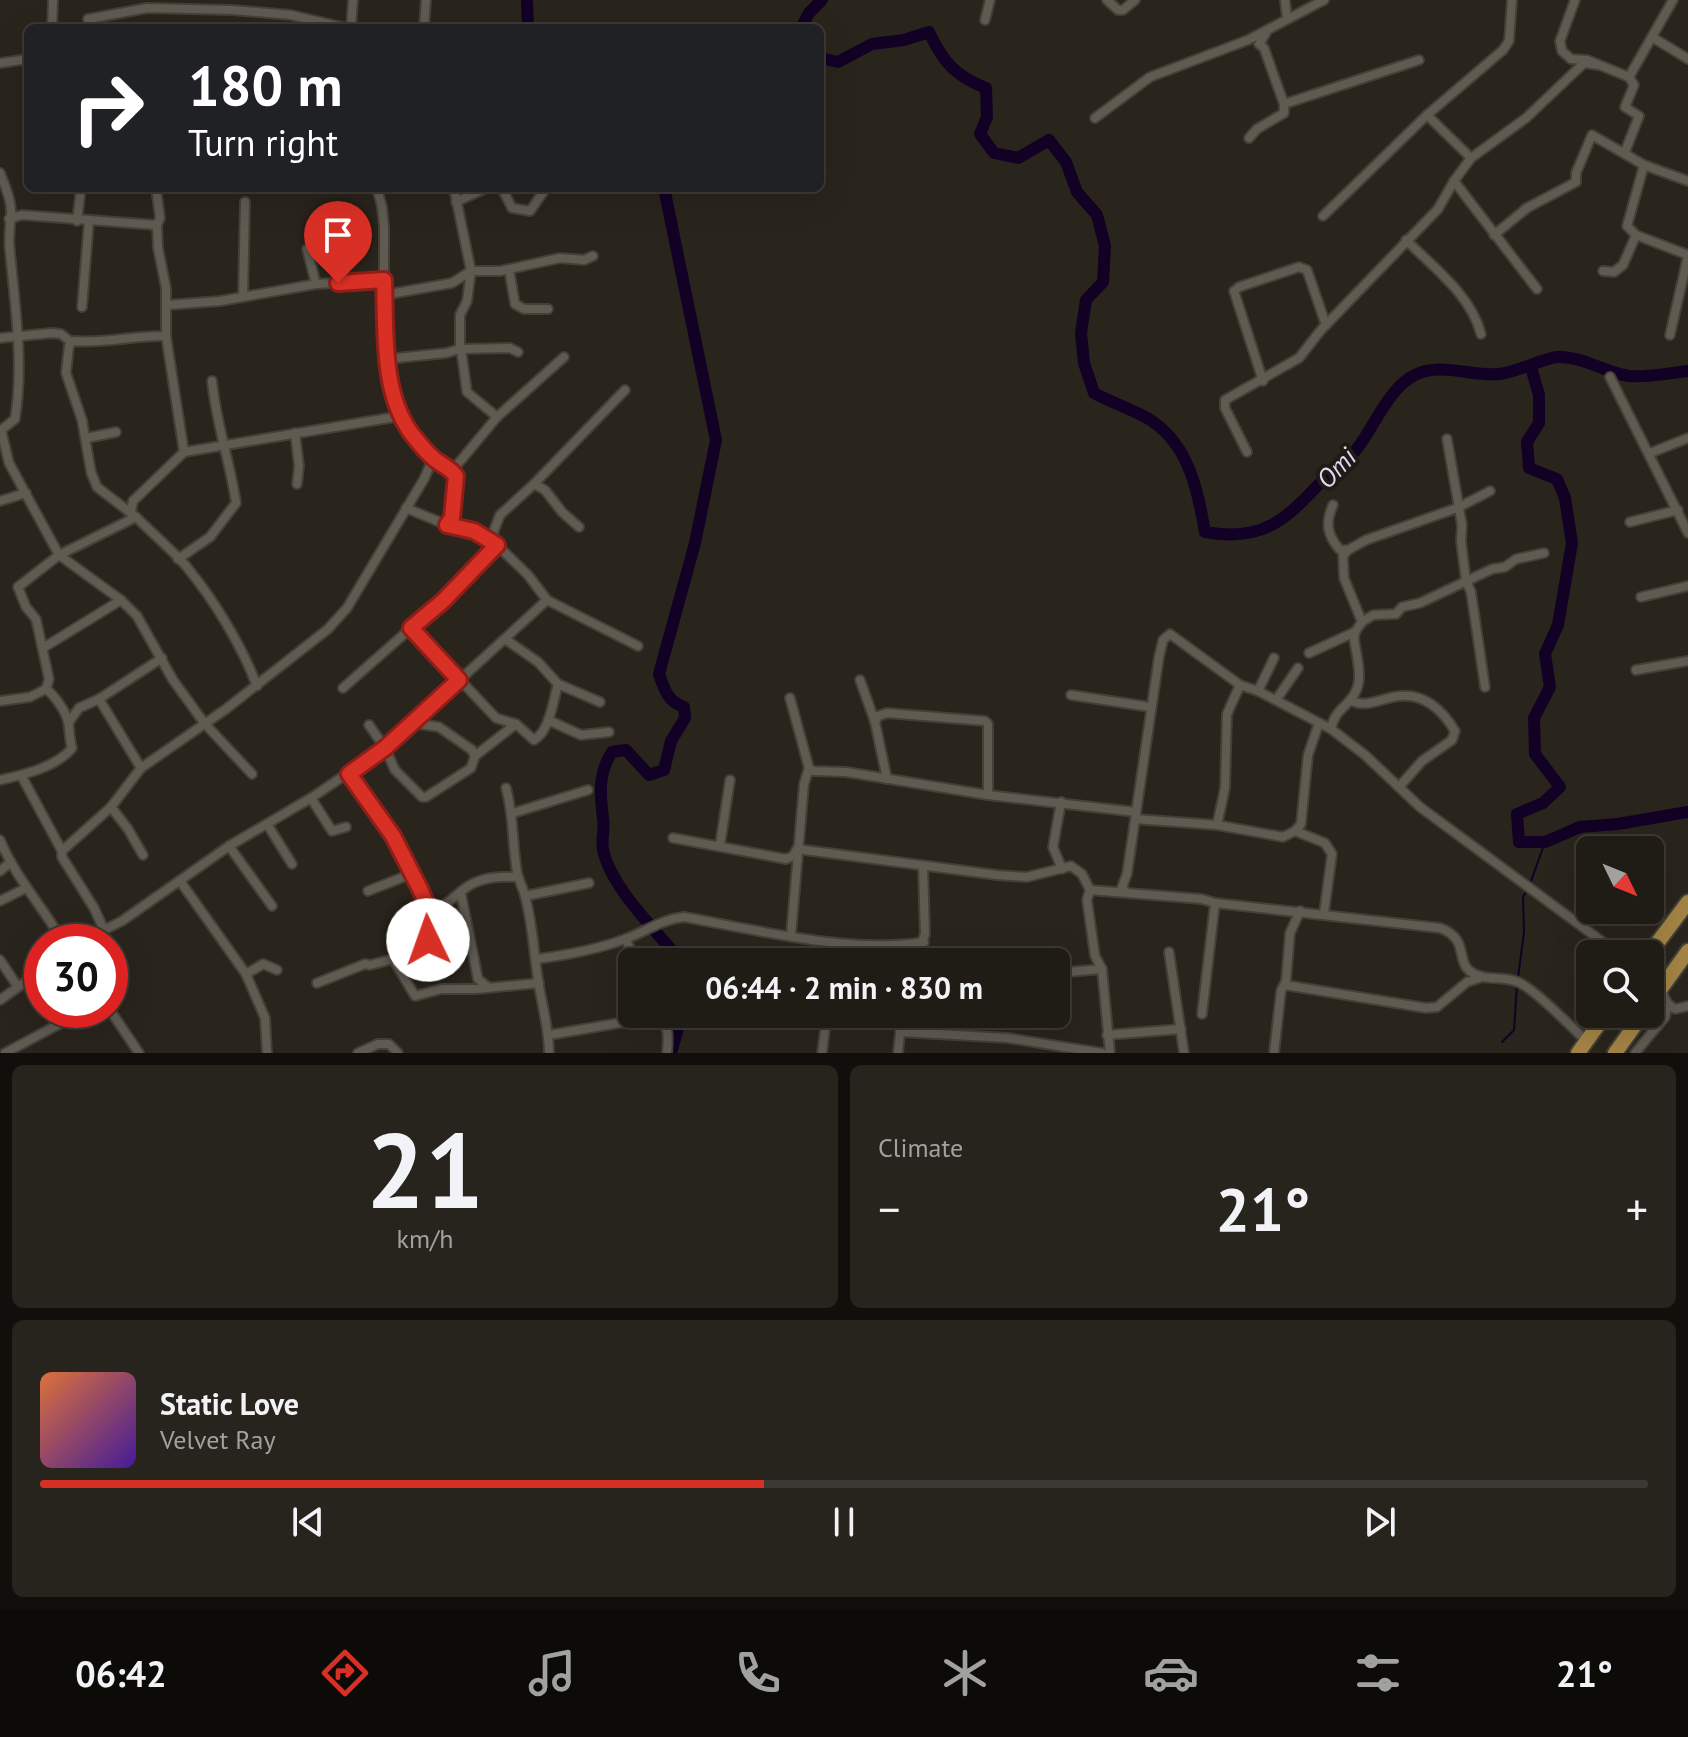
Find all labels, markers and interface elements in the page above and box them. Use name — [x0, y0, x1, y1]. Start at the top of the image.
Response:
text: 180 m — [188, 49, 343, 121]
icon: right — [56, 56, 160, 160]
text: Turn right — [188, 119, 338, 166]
pin — [304, 201, 372, 283]
icon: arrive — [316, 213, 360, 257]
water label: Omi — [1309, 440, 1364, 495]
north arrow — [1576, 836, 1664, 924]
map controls — [1576, 836, 1664, 1028]
position arrow — [386, 898, 470, 982]
speed limit sign: 30 — [24, 924, 128, 1028]
button: search — [1576, 940, 1664, 1028]
text: 06:44 · 2 min · 830 m — [705, 968, 983, 1007]
text: 21 — [366, 1102, 484, 1237]
text: Climate — [878, 1131, 963, 1164]
text: 21° — [1216, 1170, 1310, 1248]
text: − — [878, 1180, 900, 1237]
text: + — [1626, 1180, 1648, 1237]
text: km/h — [397, 1222, 454, 1255]
text: Static Love — [160, 1384, 299, 1423]
text: Velvet Ray — [160, 1423, 276, 1456]
icon: previous — [286, 1500, 330, 1544]
icon: pause — [822, 1500, 866, 1544]
icon: next — [1358, 1500, 1402, 1544]
icon: directions — [317, 1645, 373, 1701]
icon: music — [524, 1645, 580, 1701]
icon: phone — [730, 1645, 786, 1701]
icon: climate — [937, 1645, 993, 1701]
icon: car — [1143, 1645, 1199, 1701]
icon: filters — [1350, 1645, 1406, 1701]
text: 06:42 — [75, 1650, 167, 1697]
text: 21° — [1556, 1650, 1613, 1697]

